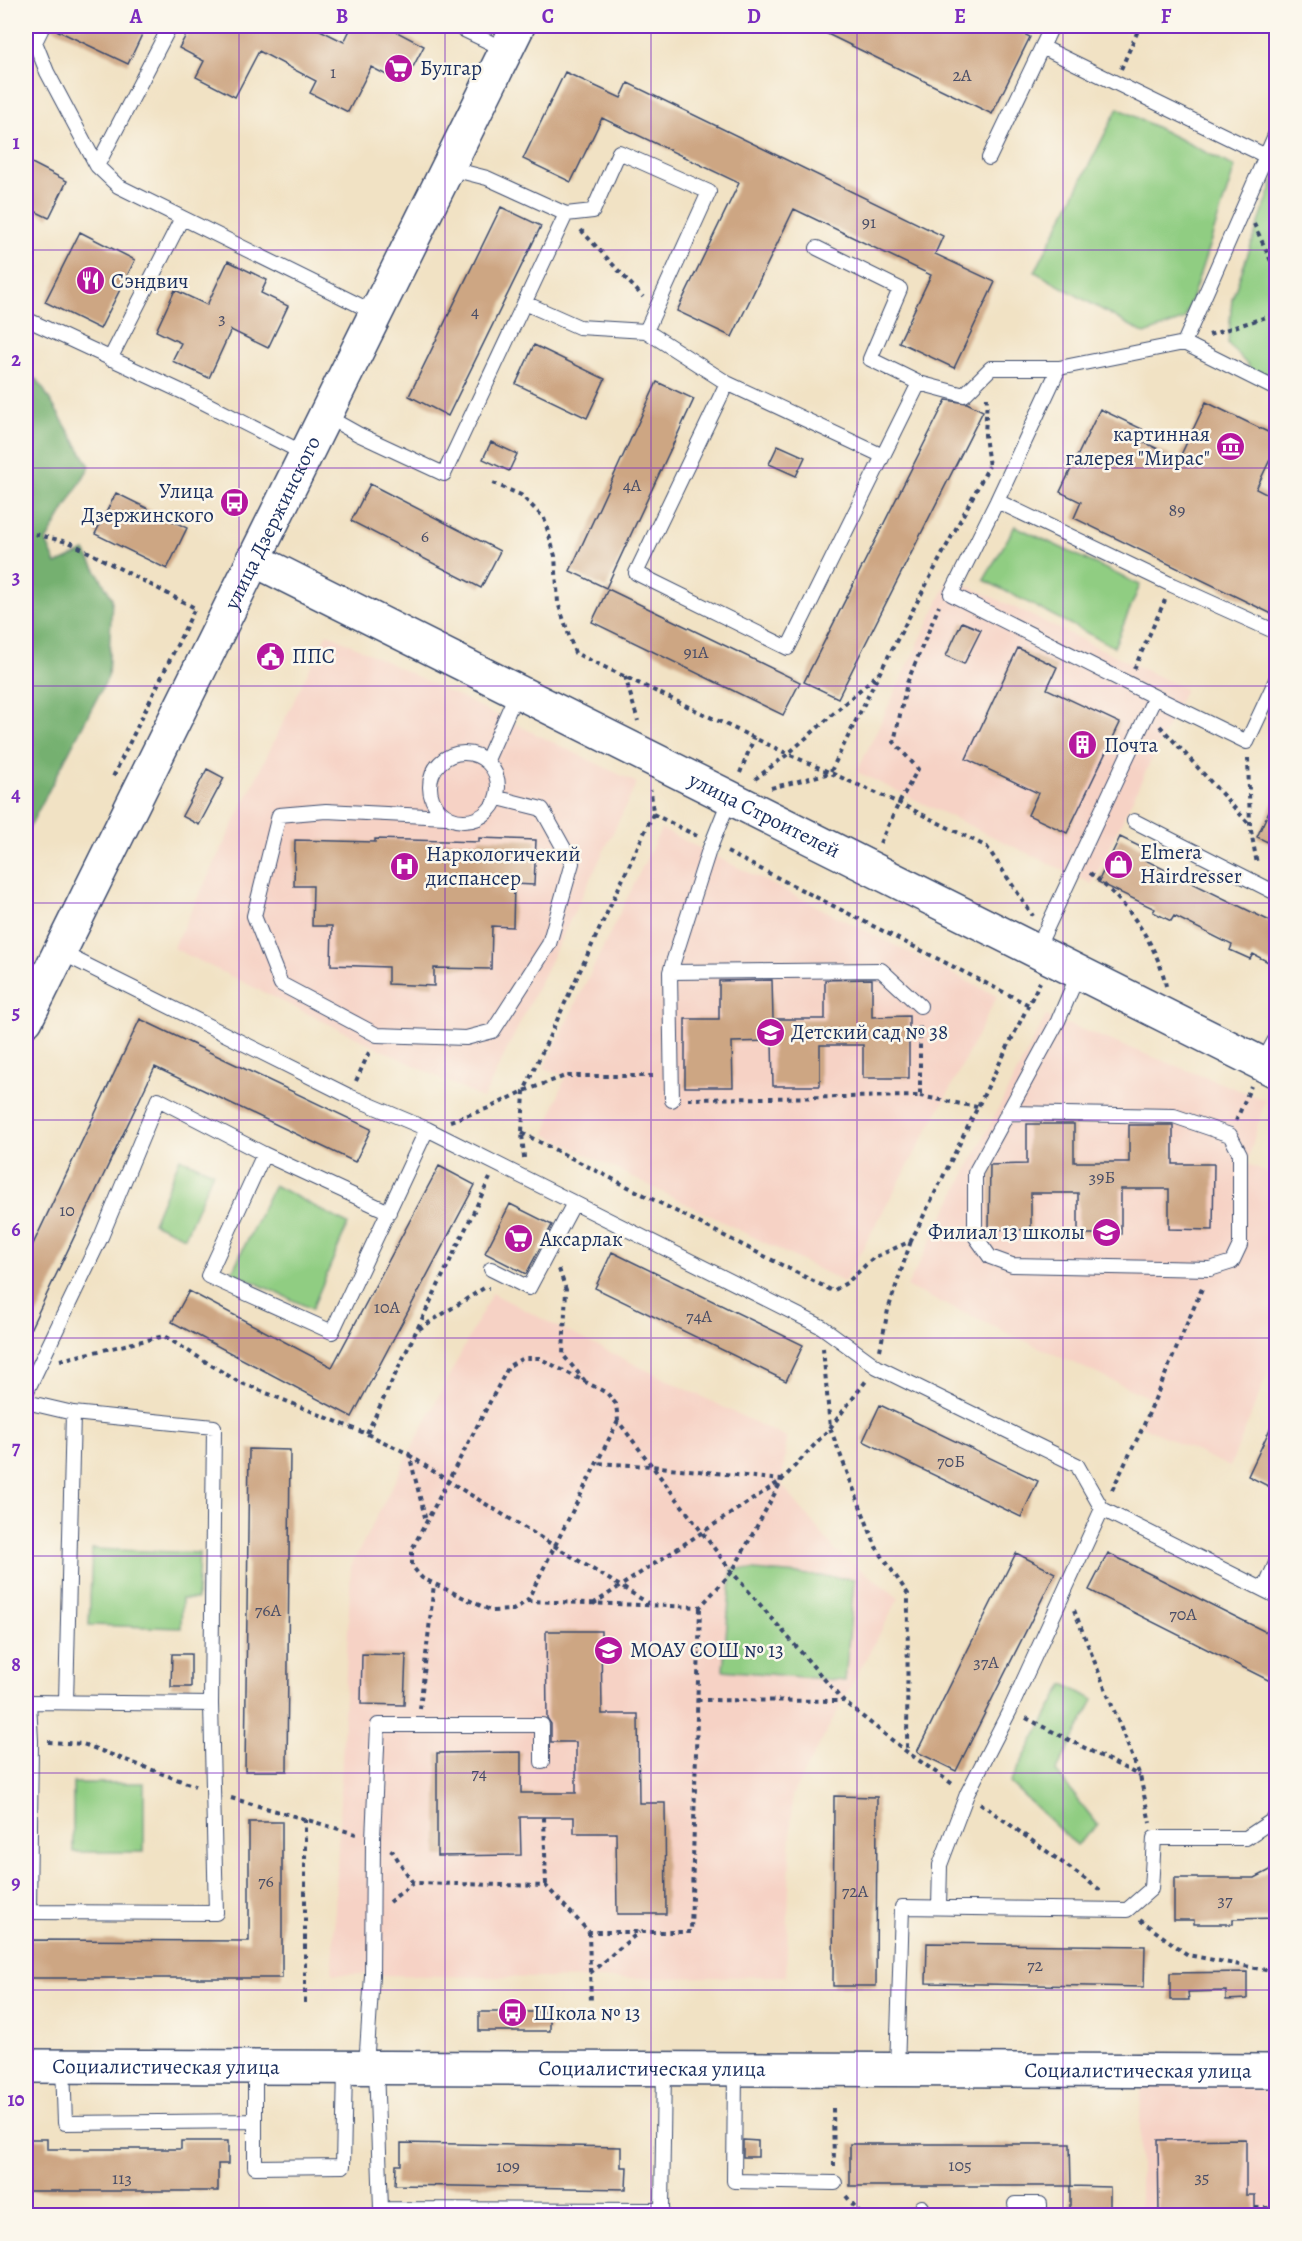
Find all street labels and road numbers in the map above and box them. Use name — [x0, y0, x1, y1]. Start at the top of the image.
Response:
street label: улица Дзержинского — [217, 431, 327, 615]
street label: улица Строителей — [683, 765, 845, 865]
street label: Социалистическая улица — [52, 2052, 280, 2081]
street label: Социалистическая улица — [538, 2054, 766, 2083]
street label: Социалистическая улица — [1024, 2056, 1252, 2085]

